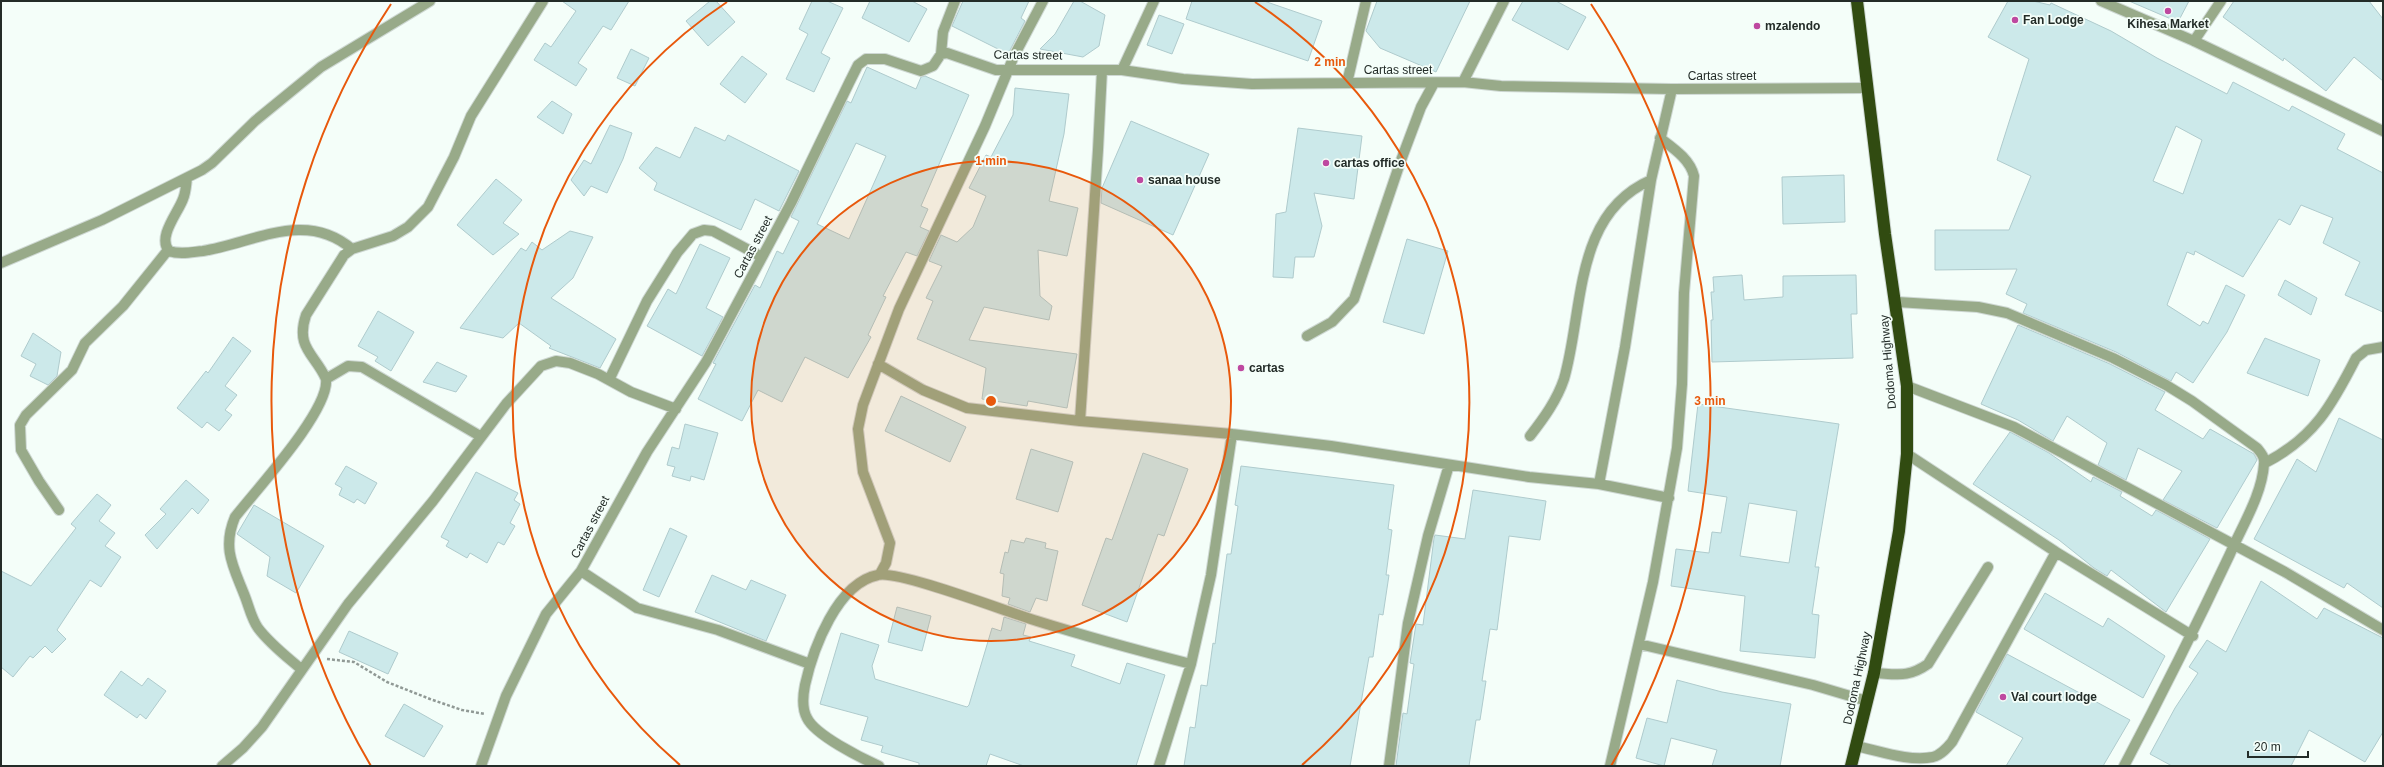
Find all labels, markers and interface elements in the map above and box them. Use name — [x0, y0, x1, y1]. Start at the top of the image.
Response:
marker: Kihesa Market — [2163, 6, 2173, 16]
place label: Fan Lodge — [2023, 13, 2084, 27]
marker: Fan Lodge — [2010, 15, 2020, 25]
place label: Kihesa Market — [2127, 17, 2209, 31]
place label: mzalendo — [1765, 19, 1820, 33]
marker: mzalendo — [1752, 21, 1762, 31]
street label: Cartas street — [994, 47, 1063, 63]
text: 2 min — [1314, 55, 1346, 69]
street label: Cartas street — [1364, 63, 1433, 77]
street label: Cartas street — [1688, 69, 1757, 83]
text: 1 min — [975, 154, 1007, 168]
place label: cartas office — [1334, 156, 1405, 170]
marker: cartas office — [1321, 158, 1331, 168]
place label: sanaa house — [1148, 173, 1221, 187]
marker: sanaa house — [1135, 175, 1145, 185]
street label: Cartas street — [731, 213, 776, 281]
street label: Dodoma Highway — [1877, 314, 1899, 410]
place label: cartas — [1249, 361, 1285, 375]
marker: cartas — [1236, 363, 1246, 373]
centre of rings — [984, 394, 998, 408]
text: 3 min — [1694, 394, 1726, 408]
street label: Cartas street — [568, 493, 613, 561]
street label: Dodoma Highway — [1840, 630, 1874, 726]
place label: Val court lodge — [2011, 690, 2097, 704]
marker: Val court lodge — [1998, 692, 2008, 702]
scale bar — [2248, 733, 2308, 759]
text: 20 m — [2254, 740, 2281, 754]

